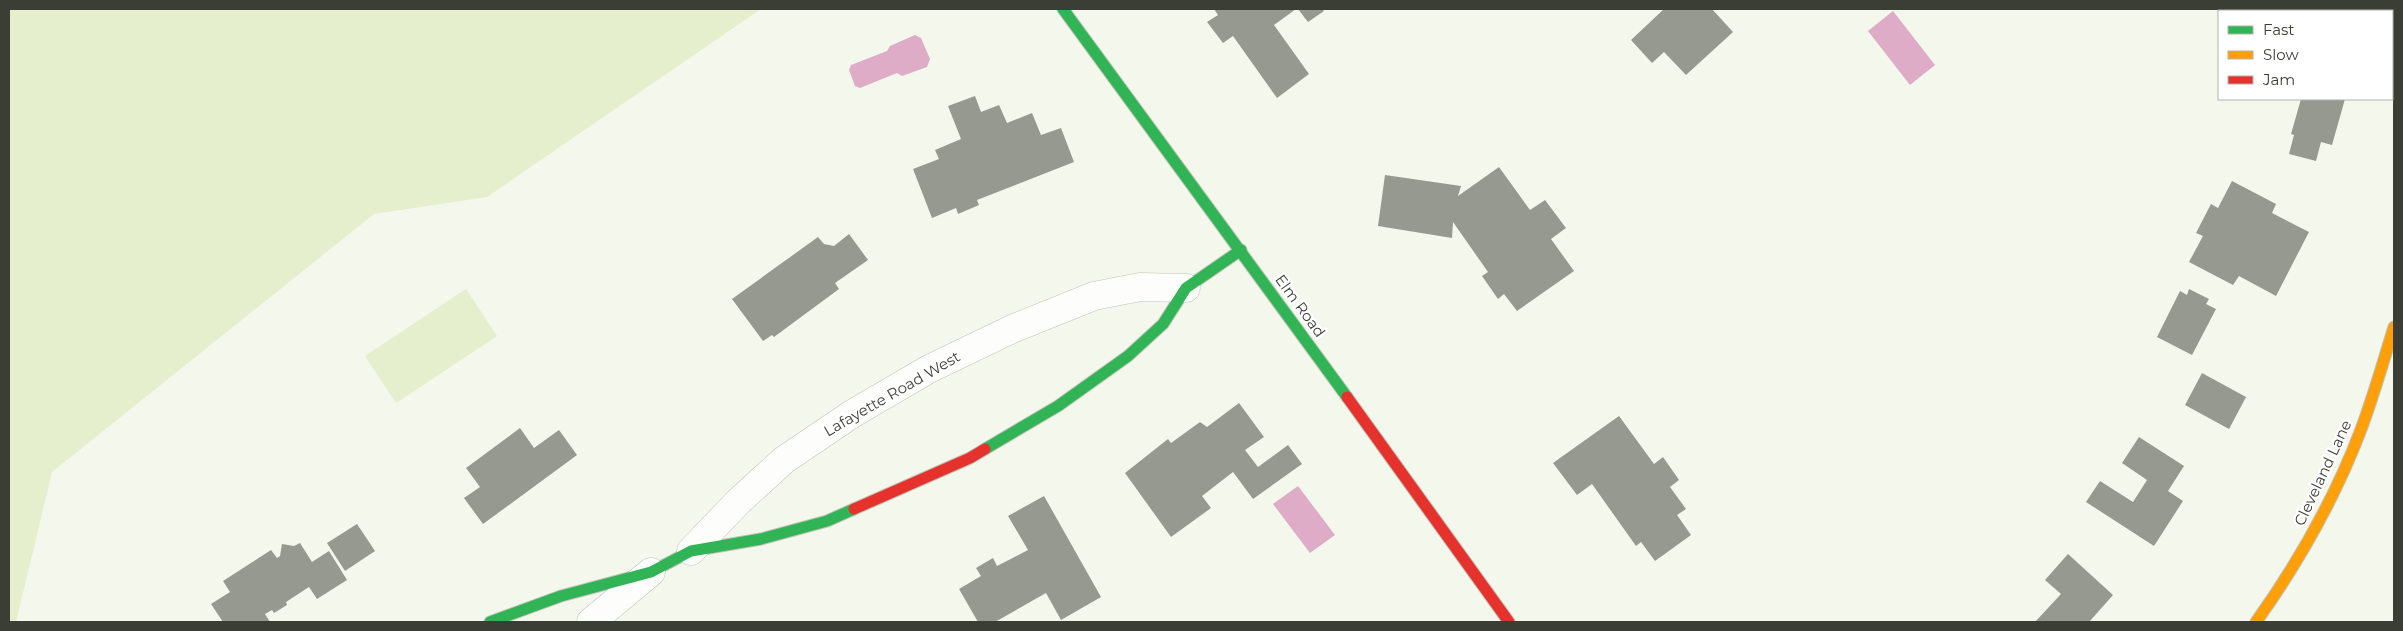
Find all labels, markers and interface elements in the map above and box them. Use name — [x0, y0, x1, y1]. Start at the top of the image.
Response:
legend — [2218, 10, 2393, 100]
text: Fast — [2263, 20, 2294, 39]
text: Slow — [2263, 45, 2299, 64]
text: Jam — [2262, 70, 2295, 89]
street label: Elm Road — [1271, 271, 1330, 341]
street label: Lafayette Road West — [820, 347, 963, 440]
street label: Cleveland Lane — [2290, 417, 2355, 529]

